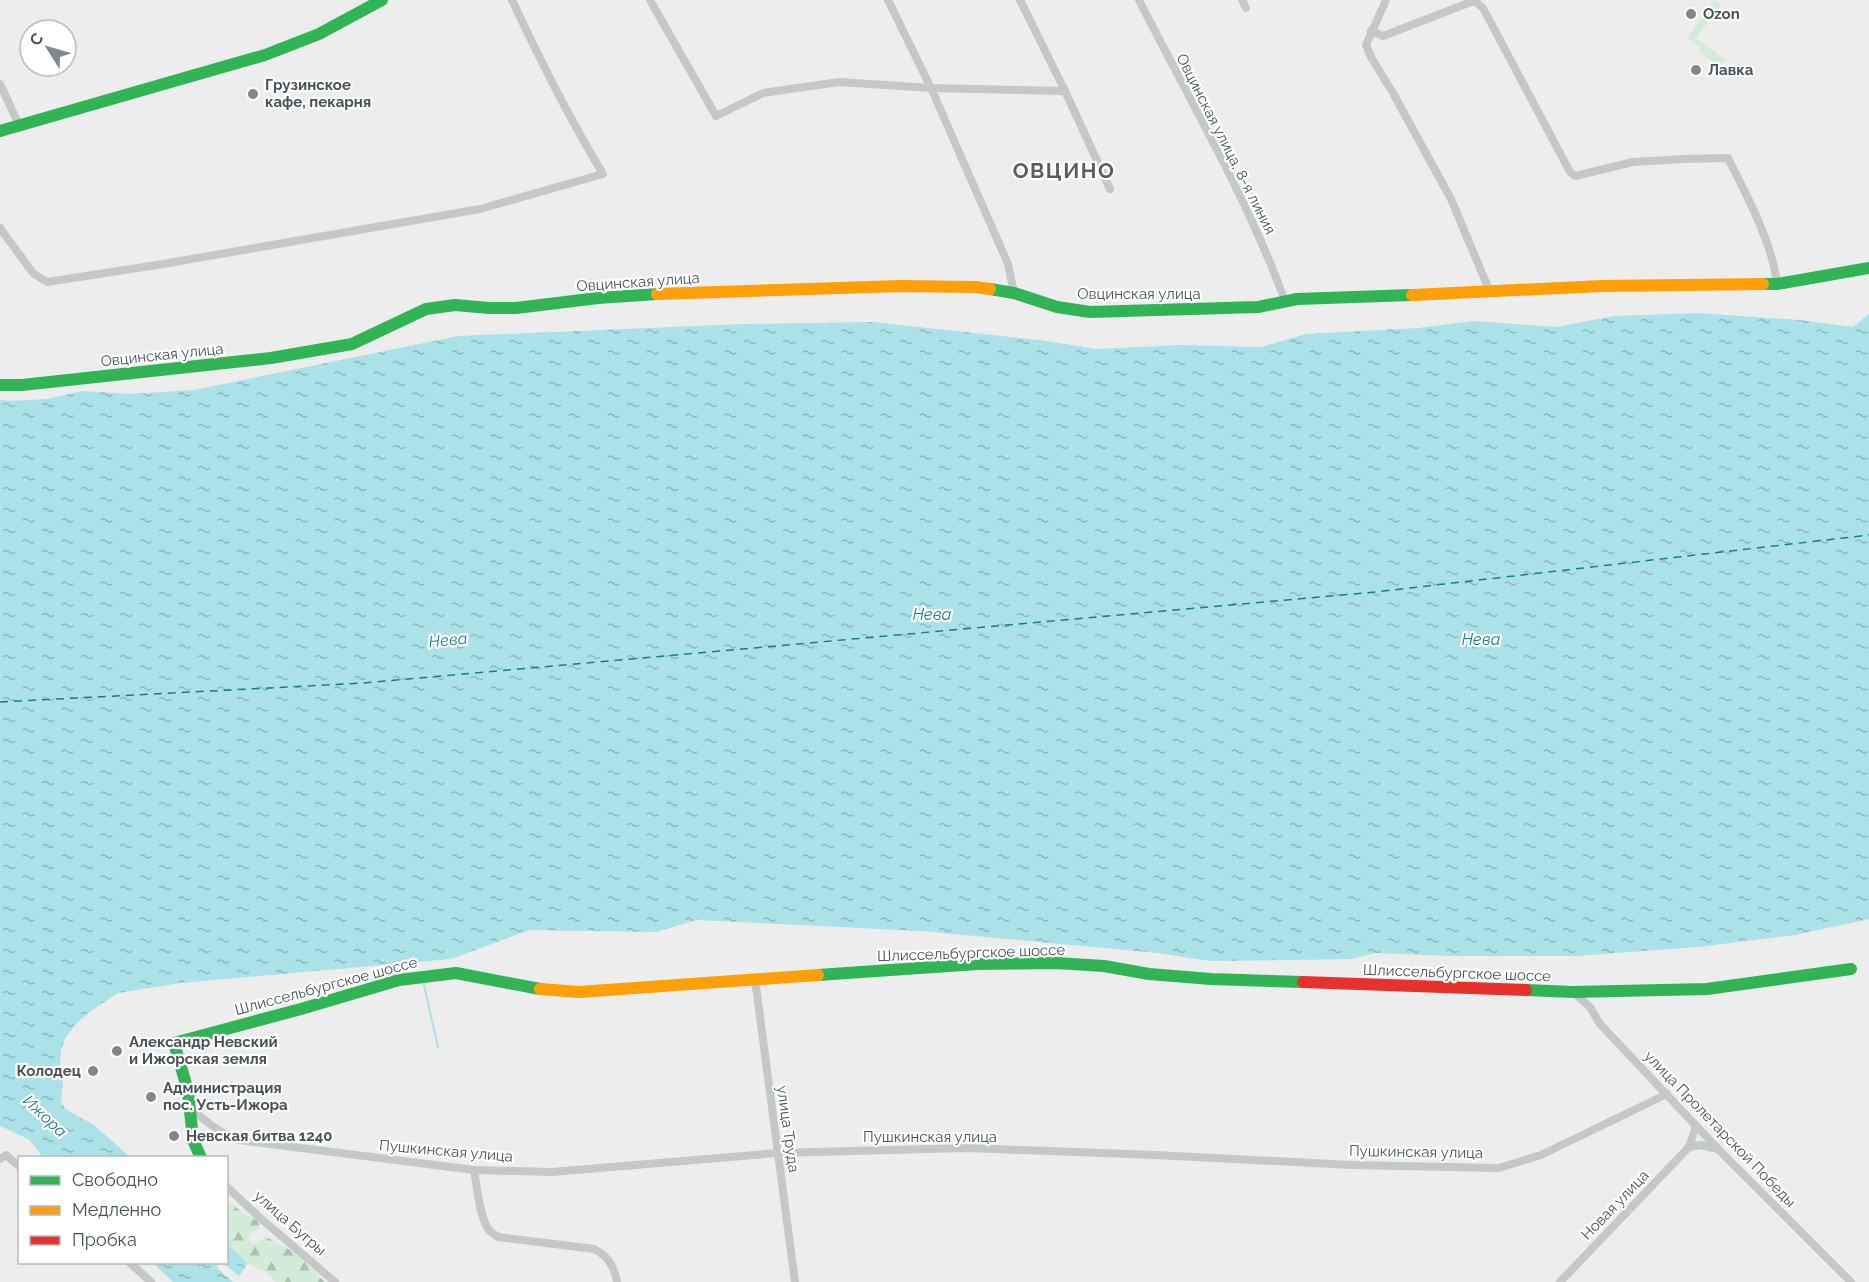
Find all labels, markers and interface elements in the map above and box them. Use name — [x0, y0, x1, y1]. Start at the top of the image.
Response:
place label: Ozon — [1703, 5, 1740, 23]
marker: Ozon — [1684, 7, 1698, 21]
north arrow — [18, 18, 78, 78]
text: С — [26, 29, 47, 49]
street label: Овцинская улица, 8-я линия — [1173, 51, 1279, 237]
place label: Лавка — [1708, 61, 1754, 79]
marker: Лавка — [1689, 63, 1703, 77]
place label: Грузинское кафе, пекарня — [265, 76, 371, 111]
marker: Грузинское кафе, пекарня — [246, 87, 260, 101]
district label: ОВЦИНО — [1013, 158, 1115, 183]
street label: Овцинская улица — [576, 269, 700, 295]
street label: Овцинская улица — [1077, 285, 1201, 303]
street label: Овцинская улица — [100, 340, 224, 370]
water label: Нева — [913, 605, 952, 624]
water label: Нева — [428, 628, 469, 651]
water label: Нева — [1462, 630, 1501, 649]
street label: Шлиссельбургское шоссе — [877, 941, 1066, 965]
street label: Шлиссельбургское шоссе — [233, 953, 419, 1019]
street label: Шлиссельбургское шоссе — [1363, 961, 1552, 985]
place label: Александр Невский и Ижорская земля — [129, 1033, 278, 1068]
marker: Александр Невский и Ижорская земля — [110, 1044, 124, 1058]
street label: улица Пролетарской Победы — [1640, 1047, 1800, 1211]
place label: Колодец — [16, 1062, 81, 1080]
marker: Колодец — [86, 1064, 100, 1078]
place label: Администрация пос. Усть-Ижора — [163, 1079, 288, 1114]
street label: улица Труда — [773, 1084, 803, 1174]
marker: Администрация пос. Усть-Ижора — [144, 1090, 158, 1104]
water label: Ижора — [19, 1091, 71, 1141]
place label: Невская битва 1240 — [186, 1127, 332, 1145]
street label: Пушкинская улица — [863, 1128, 997, 1146]
marker: Невская битва 1240 — [167, 1129, 181, 1143]
street label: Пушкинская улица — [378, 1136, 514, 1166]
street label: Пушкинская улица — [1349, 1142, 1483, 1162]
legend — [18, 1156, 228, 1264]
street label: Новая улица — [1577, 1166, 1653, 1244]
text: Свободно — [72, 1169, 158, 1190]
street label: улица Бугры — [250, 1187, 330, 1259]
text: Медленно — [72, 1199, 161, 1220]
text: Пробка — [72, 1229, 137, 1250]

